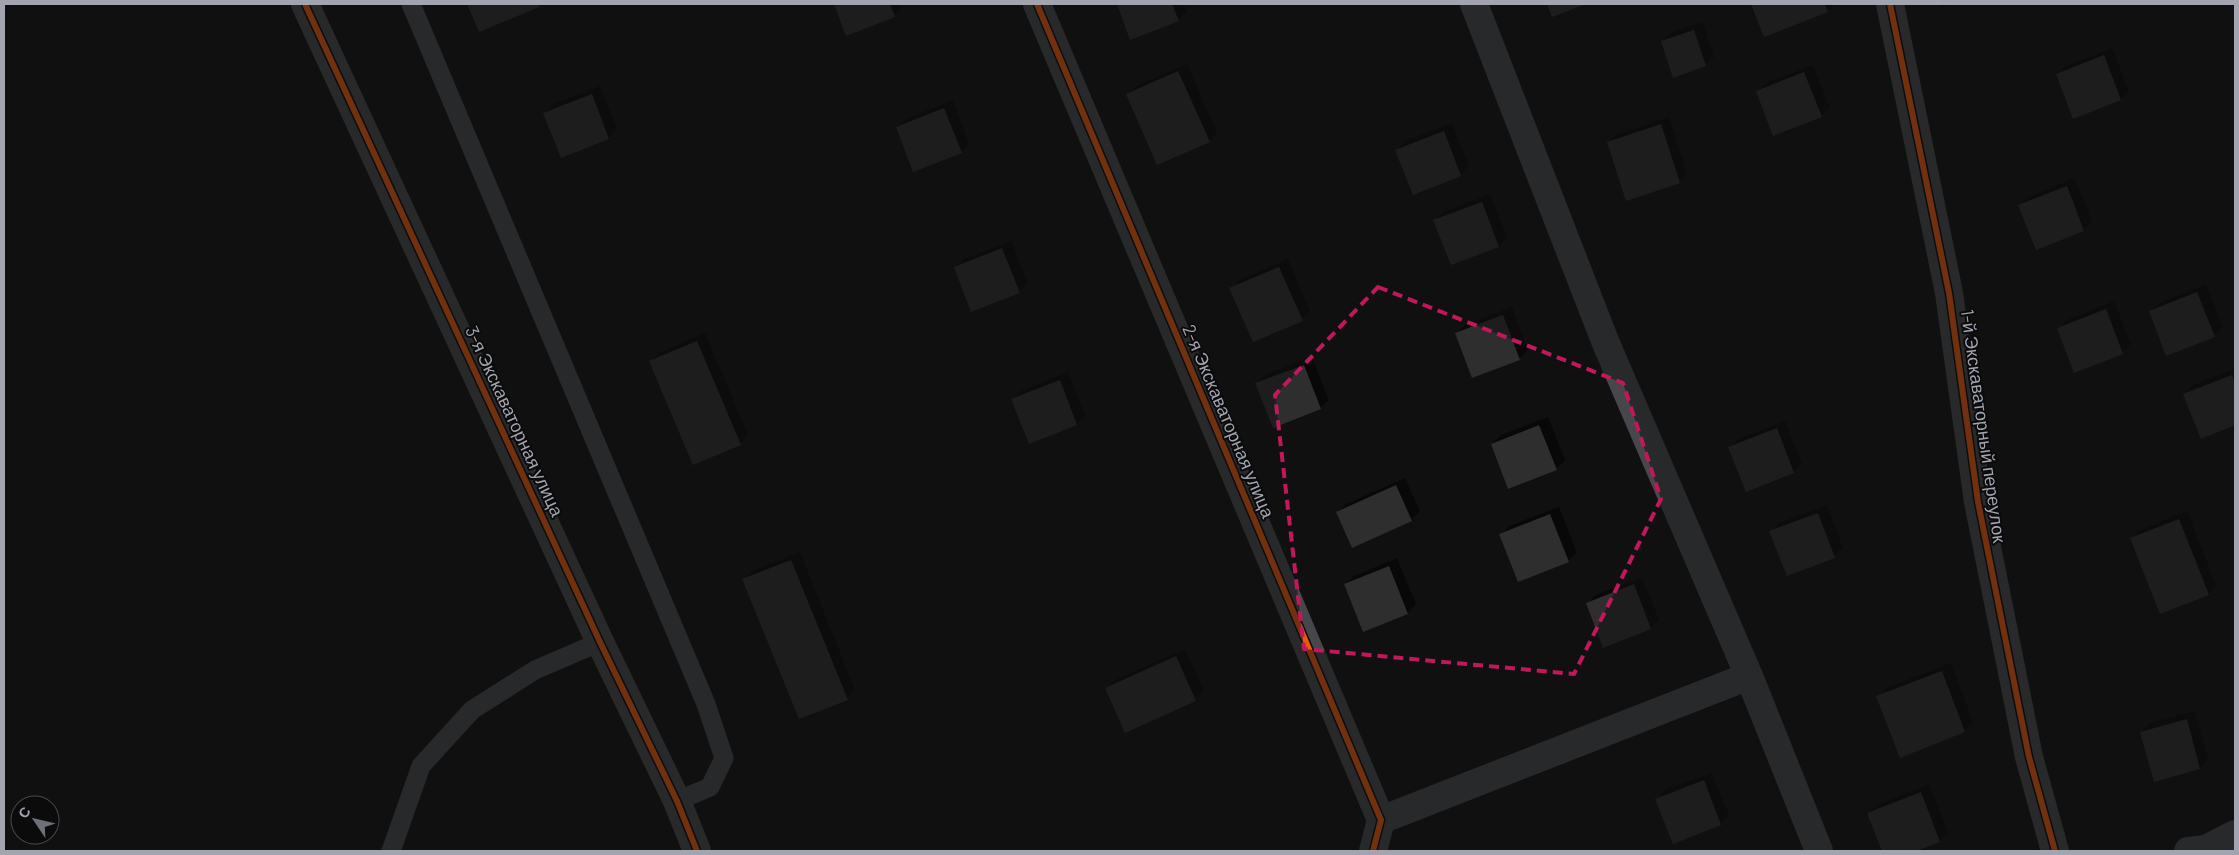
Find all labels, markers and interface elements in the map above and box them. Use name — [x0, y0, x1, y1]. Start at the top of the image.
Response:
street label: 1-й Экскаваторный переулок — [1957, 308, 2011, 544]
street label: 2-я Экскаваторная улица — [1178, 321, 1280, 522]
street label: 3-я Экскаваторная улица — [461, 322, 569, 521]
north arrow — [10, 795, 60, 845]
text: С — [14, 803, 34, 821]

